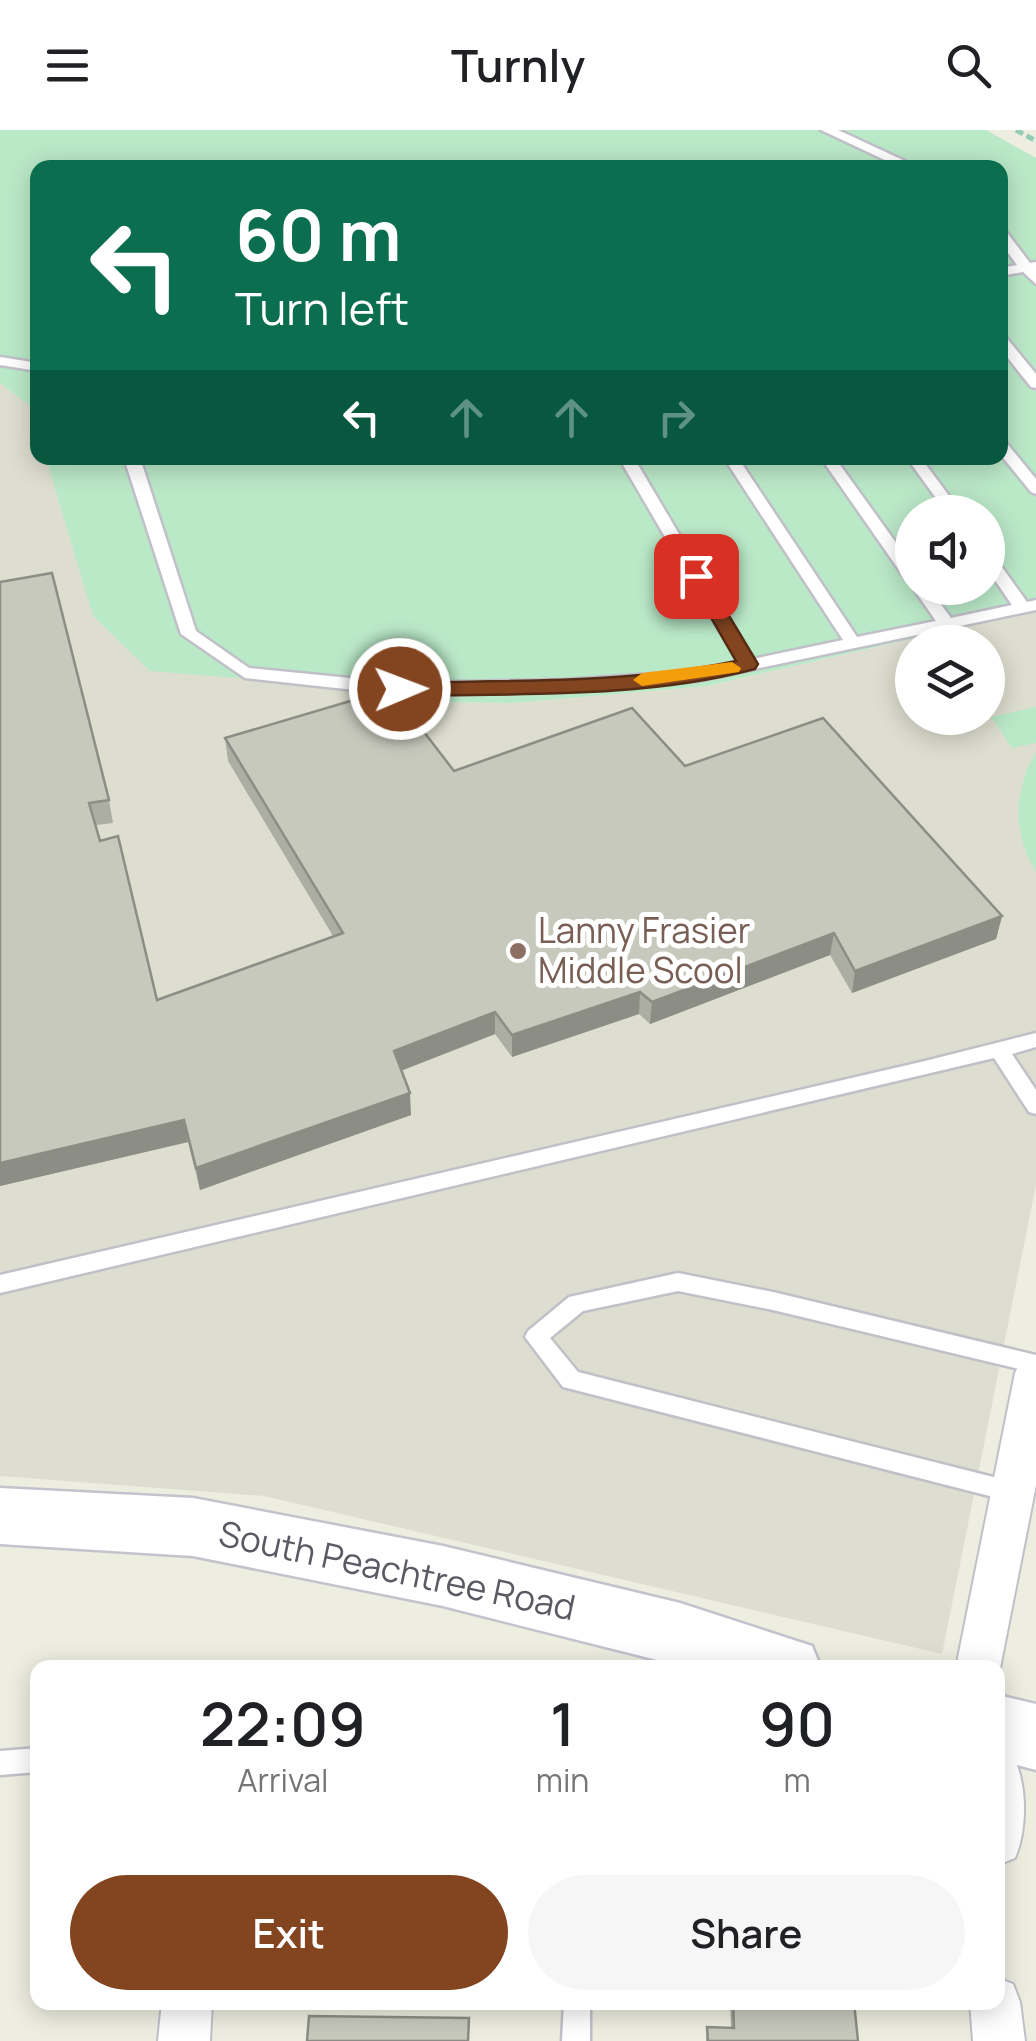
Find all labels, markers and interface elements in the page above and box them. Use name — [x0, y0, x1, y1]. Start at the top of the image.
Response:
text: Turnly — [451, 34, 585, 96]
icon: menu — [40, 38, 95, 93]
icon: search — [941, 38, 996, 93]
text: 60 m — [235, 186, 402, 282]
icon: left — [70, 200, 200, 330]
text: Turn left — [235, 277, 409, 339]
icon: left — [334, 390, 389, 445]
icon: ahead — [439, 390, 494, 445]
icon: ahead — [544, 390, 599, 445]
icon: right — [649, 390, 704, 445]
map controls — [895, 495, 1005, 735]
button: sound — [895, 495, 1005, 605]
pin — [654, 534, 739, 619]
icon: arrive — [669, 549, 724, 604]
button: layers — [895, 625, 1005, 735]
position arrow — [348, 637, 452, 741]
place label: Lanny Frasier Middle Scool — [538, 906, 750, 994]
marker: Lanny Frasier Middle Scool — [507, 940, 529, 962]
street label: South Peachtree Road — [215, 1509, 580, 1631]
text: 22:09 — [200, 1682, 366, 1764]
text: 1 — [550, 1682, 575, 1764]
text: 90 — [759, 1682, 835, 1764]
text: Arrival — [237, 1758, 329, 1802]
text: min — [536, 1758, 589, 1802]
text: m — [784, 1758, 811, 1802]
button: Exit — [70, 1875, 508, 1990]
button: Share — [528, 1875, 965, 1990]

